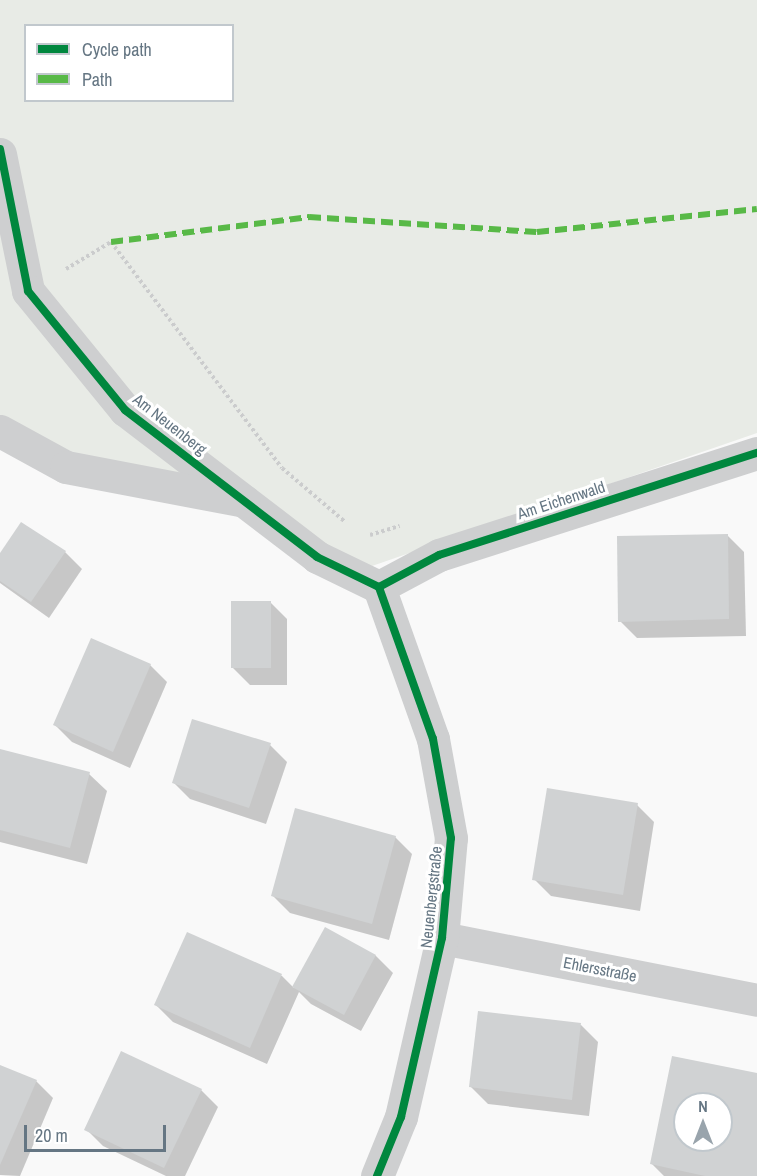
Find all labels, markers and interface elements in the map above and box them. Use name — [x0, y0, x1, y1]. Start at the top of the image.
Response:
legend — [24, 24, 234, 102]
text: Cycle path — [82, 37, 152, 62]
text: Path — [82, 67, 112, 92]
street label: Am Neuenberg — [129, 389, 211, 459]
street label: Am Eichenwald — [515, 477, 607, 523]
street label: Neuenbergstraße — [416, 845, 446, 949]
street label: Ehlersstraße — [562, 952, 638, 986]
north arrow — [673, 1092, 733, 1152]
text: N — [698, 1095, 708, 1117]
scale bar — [27, 1113, 170, 1151]
text: 20 m — [35, 1123, 68, 1148]

